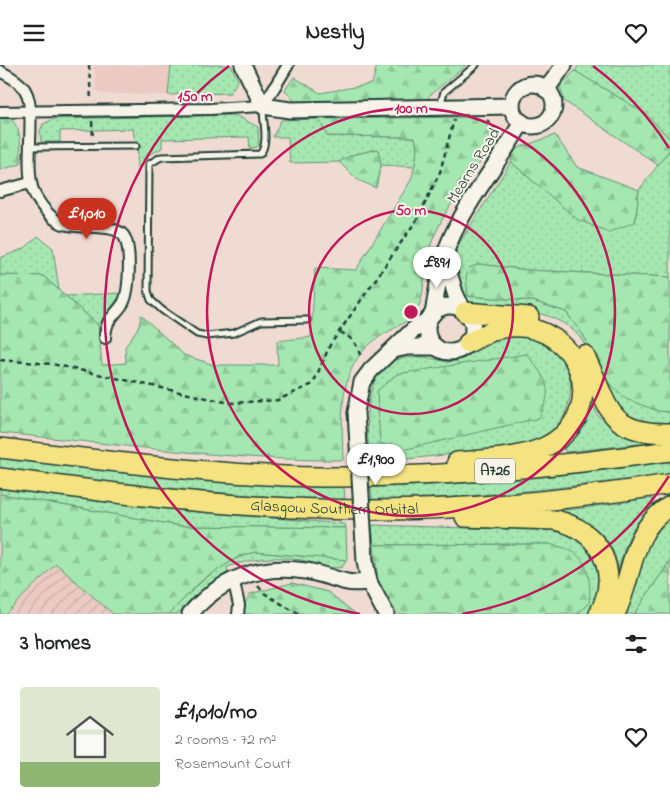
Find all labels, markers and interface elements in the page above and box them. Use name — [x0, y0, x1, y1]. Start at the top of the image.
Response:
text: Nestly — [305, 17, 365, 49]
icon: menu — [20, 19, 48, 47]
icon: heart — [622, 19, 650, 47]
text: 150 m — [177, 86, 213, 108]
text: 100 m — [394, 98, 428, 120]
street label: Mearns Road — [441, 123, 507, 209]
pin: £1,010 — [46, 197, 128, 240]
text: 50 m — [396, 200, 427, 222]
text: £1,010 — [69, 202, 105, 226]
pin: £891 — [407, 247, 467, 289]
text: £891 — [424, 251, 450, 275]
centre of rings — [402, 303, 420, 321]
pin: £1,900 — [335, 443, 417, 486]
text: £1,900 — [358, 448, 394, 472]
road number: A726 — [475, 459, 515, 483]
street label: Glasgow Southern Orbital — [250, 494, 419, 522]
text: 3 homes — [20, 629, 91, 659]
icon: filters — [622, 630, 650, 658]
text: £1,010/mo — [175, 698, 257, 728]
icon: home — [60, 707, 120, 767]
icon: heart — [622, 723, 650, 751]
text: 2 rooms · 72 m² — [175, 728, 276, 752]
text: Rosemount Court — [175, 752, 291, 776]

